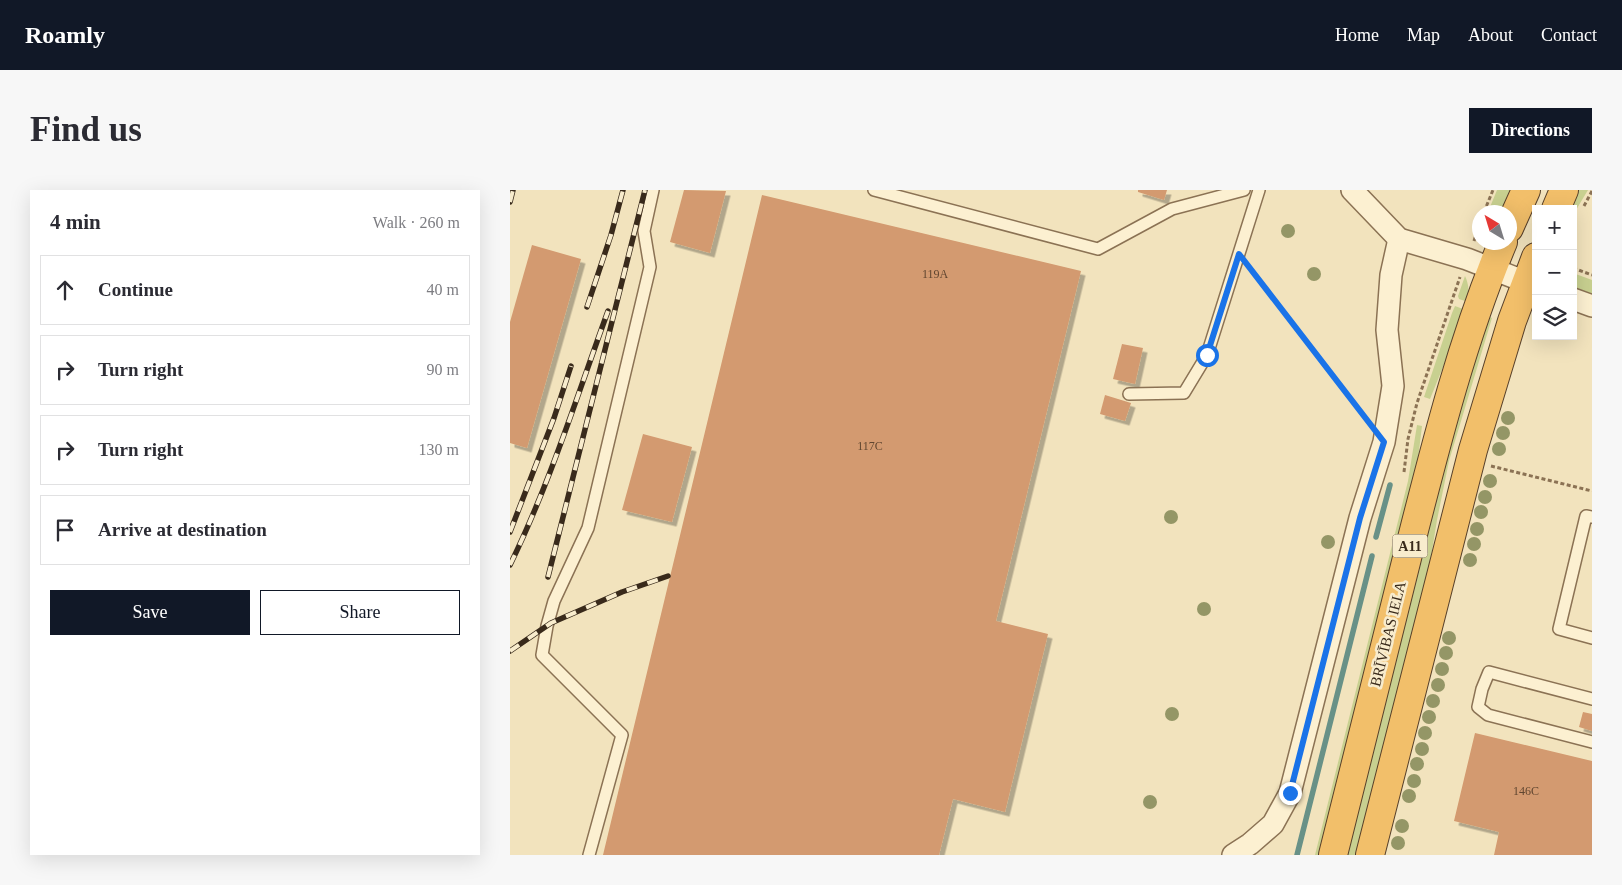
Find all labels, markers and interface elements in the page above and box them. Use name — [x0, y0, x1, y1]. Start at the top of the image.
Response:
text: Roamly — [25, 22, 105, 48]
text: Home — [1335, 25, 1379, 45]
text: Map — [1407, 25, 1440, 45]
text: About — [1468, 25, 1513, 45]
text: Contact — [1541, 25, 1597, 45]
button: Directions — [1469, 108, 1592, 153]
text: Find us — [30, 110, 142, 149]
north arrow — [1472, 205, 1517, 250]
map controls — [1532, 205, 1577, 340]
button: + — [1532, 205, 1577, 250]
text: 4 min — [50, 210, 101, 234]
text: Walk · 260 m — [373, 214, 460, 231]
button: − — [1532, 250, 1577, 295]
house number: 119A — [922, 267, 948, 281]
icon: ahead — [51, 276, 79, 304]
text: Continue — [98, 279, 173, 300]
text: 40 m — [427, 281, 459, 298]
button: layers — [1532, 295, 1577, 340]
route start — [1196, 344, 1219, 367]
icon: right — [51, 356, 79, 384]
text: Turn right — [98, 359, 183, 380]
text: 90 m — [427, 361, 459, 378]
icon: right — [51, 436, 79, 464]
text: Turn right — [98, 439, 183, 460]
house number: 117C — [857, 439, 883, 453]
text: 130 m — [419, 441, 459, 458]
icon: arrive — [51, 516, 79, 544]
text: Arrive at destination — [98, 519, 267, 540]
road number: A11 — [1392, 534, 1428, 558]
street label: BRĪVĪBAS IELA — [1367, 580, 1409, 688]
button: Save — [50, 590, 250, 635]
button: Share — [260, 590, 460, 635]
route end — [1279, 782, 1302, 805]
house number: 146C — [1513, 784, 1539, 798]

